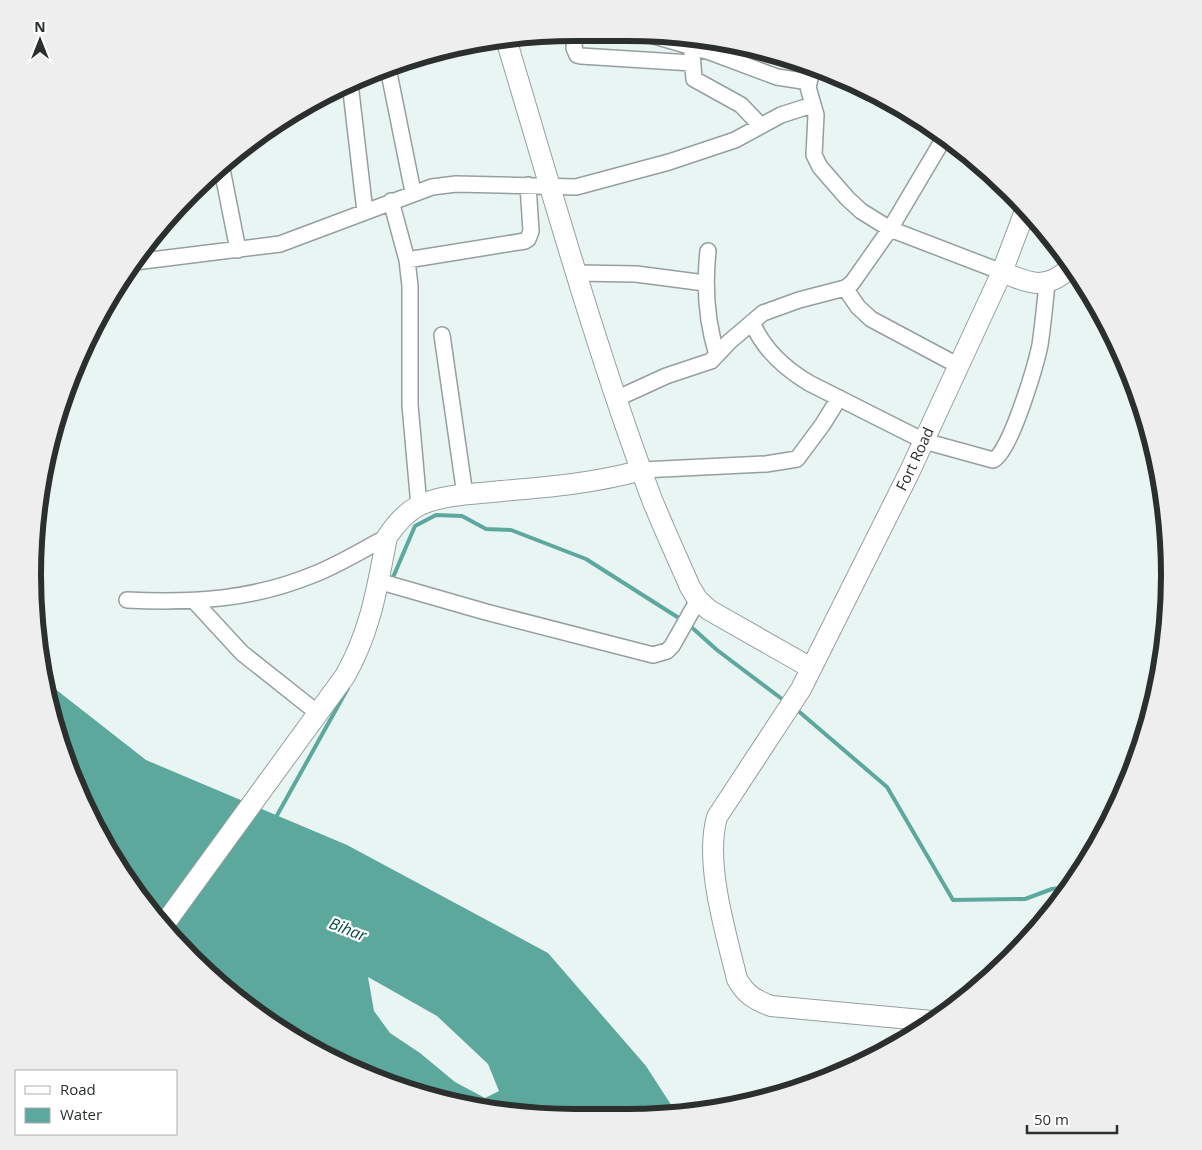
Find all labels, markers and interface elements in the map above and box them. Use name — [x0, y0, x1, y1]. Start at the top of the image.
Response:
north arrow — [15, 15, 65, 65]
text: N — [34, 17, 46, 36]
street label: Fort Road — [891, 424, 938, 494]
water label: Bihar — [326, 912, 370, 946]
legend — [15, 1070, 178, 1135]
text: Road — [60, 1079, 96, 1099]
scale bar — [1027, 1102, 1117, 1134]
text: Water — [60, 1104, 102, 1124]
text: 50 m — [1034, 1109, 1069, 1129]

